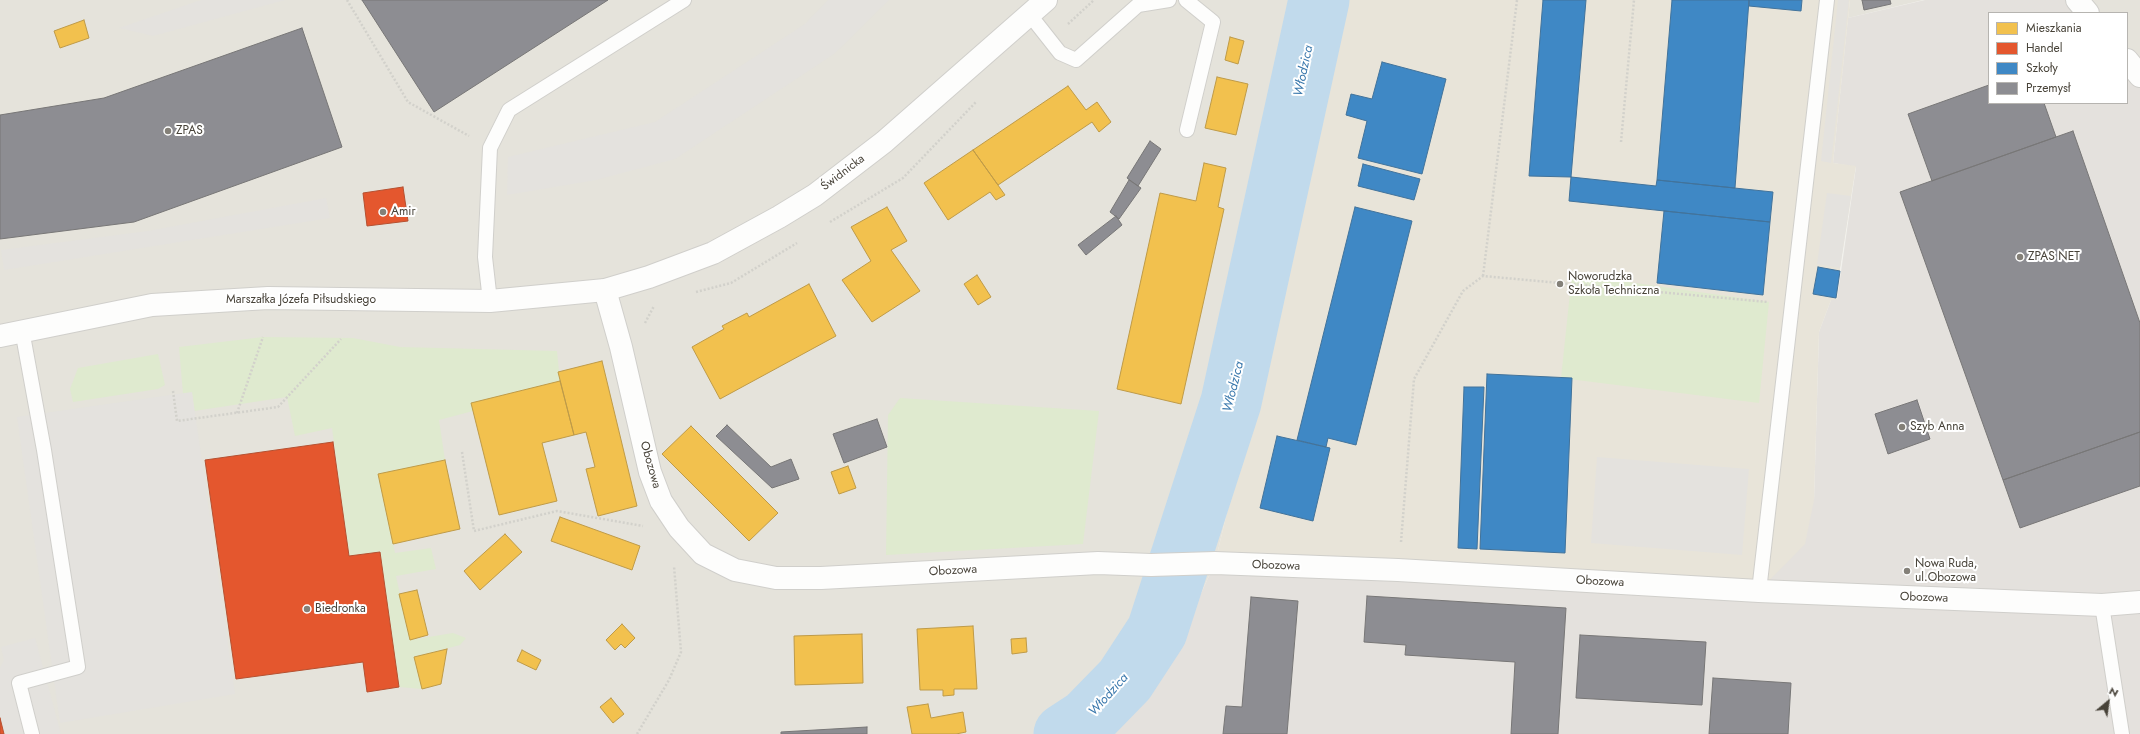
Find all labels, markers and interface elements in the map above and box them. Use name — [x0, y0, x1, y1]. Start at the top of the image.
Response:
legend — [1988, 12, 2128, 104]
text: Mieszkania — [2026, 19, 2082, 37]
text: Handel — [2026, 39, 2062, 57]
water label: Włodzica — [1291, 44, 1317, 98]
text: Szkoły — [2026, 59, 2058, 77]
text: Przemysł — [2026, 79, 2071, 97]
place label: ZPAS — [176, 124, 203, 138]
marker: ZPAS — [163, 126, 173, 136]
street label: Świdnicka — [818, 152, 868, 194]
place label: Amir — [391, 205, 416, 219]
marker: Amir — [378, 207, 388, 217]
place label: ZPAS NET — [2028, 250, 2080, 264]
marker: ZPAS NET — [2015, 252, 2025, 262]
place label: Noworudzka Szkoła Techniczna — [1568, 270, 1659, 298]
marker: Noworudzka Szkoła Techniczna — [1555, 279, 1565, 289]
street label: Marszałka Józefa Piłsudskiego — [226, 293, 376, 307]
water label: Włodzica — [1220, 360, 1248, 414]
place label: Szyb Anna — [1910, 420, 1964, 434]
marker: Szyb Anna — [1897, 422, 1907, 432]
street label: Obozowa — [636, 440, 664, 490]
place label: Nowa Ruda, ul.Obozowa — [1915, 557, 1978, 585]
street label: Obozowa — [1252, 558, 1300, 574]
street label: Obozowa — [928, 563, 978, 579]
marker: Nowa Ruda, ul.Obozowa — [1902, 566, 1912, 576]
street label: Obozowa — [1575, 574, 1625, 590]
street label: Obozowa — [1900, 590, 1948, 606]
place label: Biedronka — [315, 602, 366, 616]
marker: Biedronka — [302, 604, 312, 614]
water label: Włodzica — [1086, 671, 1132, 719]
north arrow — [2088, 682, 2128, 722]
text: N — [2106, 682, 2122, 701]

